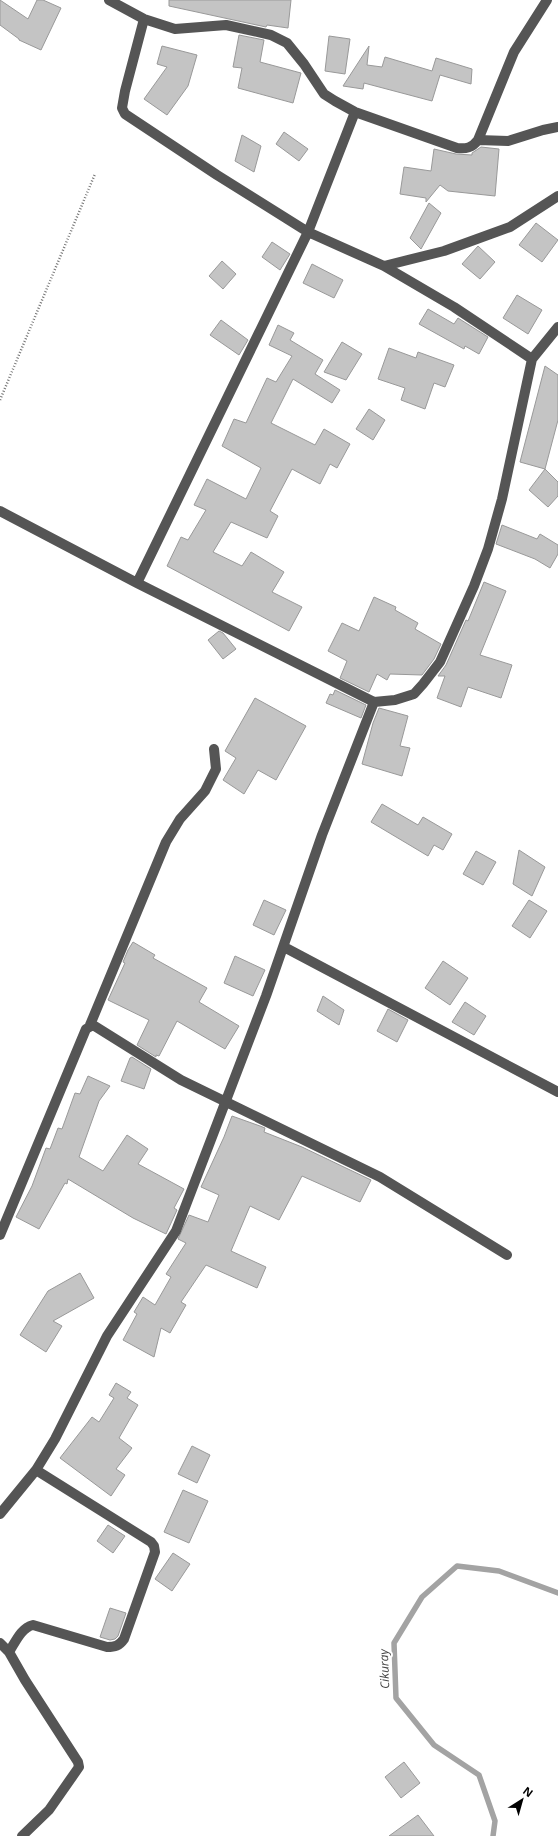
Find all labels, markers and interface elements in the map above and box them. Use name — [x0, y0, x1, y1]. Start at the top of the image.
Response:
water label: Cikuray — [375, 1647, 393, 1689]
north arrow — [502, 1780, 542, 1820]
text: N — [520, 1783, 536, 1800]

